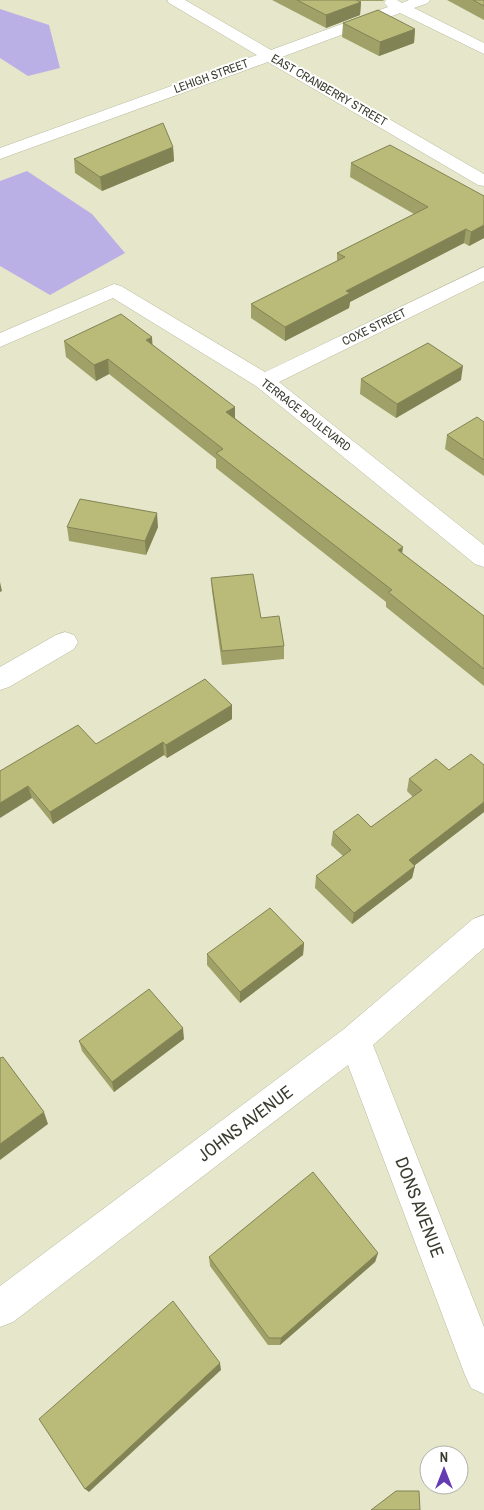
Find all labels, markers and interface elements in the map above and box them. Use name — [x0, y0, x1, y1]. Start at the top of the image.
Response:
street label: EAST CRANBERRY STREET — [268, 50, 390, 130]
street label: LEHIGH STREET — [172, 55, 250, 97]
street label: COXE STREET — [339, 305, 409, 349]
street label: TERRACE BOULEVARD — [258, 375, 354, 455]
street label: JOHNS AVENUE — [192, 1079, 298, 1167]
street label: DONS AVENUE — [389, 1153, 451, 1261]
north arrow — [419, 1445, 469, 1495]
text: N — [440, 1448, 448, 1466]

